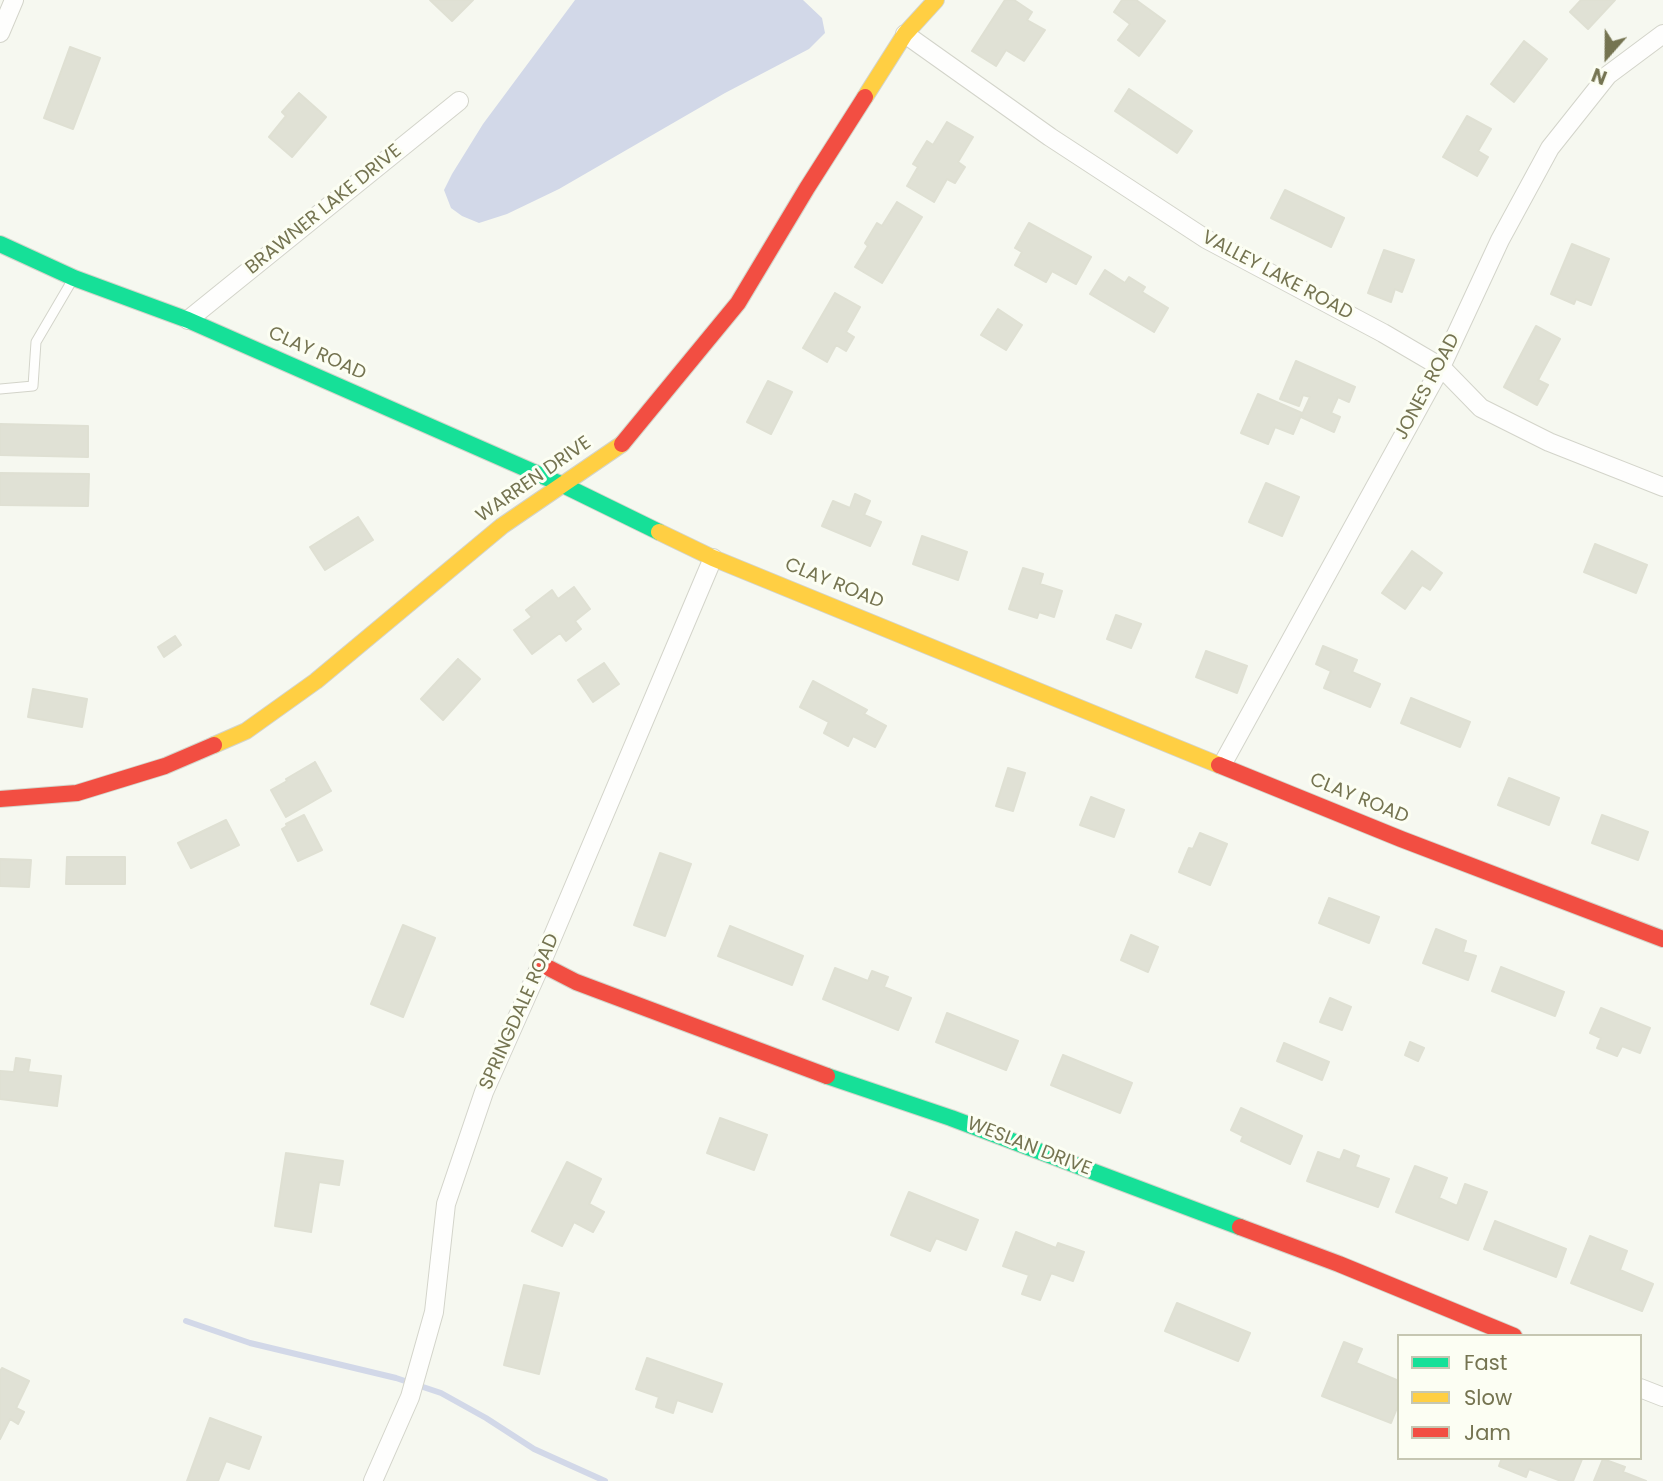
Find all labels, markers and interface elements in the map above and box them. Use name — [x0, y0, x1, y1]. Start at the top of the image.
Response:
north arrow — [1572, 21, 1642, 91]
text: N — [1588, 61, 1611, 91]
street label: BRAWNER LAKE DRIVE — [242, 140, 406, 280]
street label: VALLEY LAKE ROAD — [1198, 227, 1356, 325]
street label: CLAY ROAD — [265, 322, 369, 386]
street label: JONES ROAD — [1390, 330, 1466, 444]
street label: WARREN DRIVE — [472, 432, 596, 528]
street label: CLAY ROAD — [781, 554, 887, 614]
street label: CLAY ROAD — [1306, 769, 1412, 829]
street label: SPRINGDALE ROAD — [475, 930, 565, 1094]
street label: WESLAN DRIVE — [964, 1113, 1094, 1181]
legend — [1397, 1334, 1642, 1460]
text: Fast — [1464, 1348, 1507, 1377]
text: Slow — [1464, 1383, 1512, 1412]
text: Jam — [1464, 1418, 1511, 1447]

